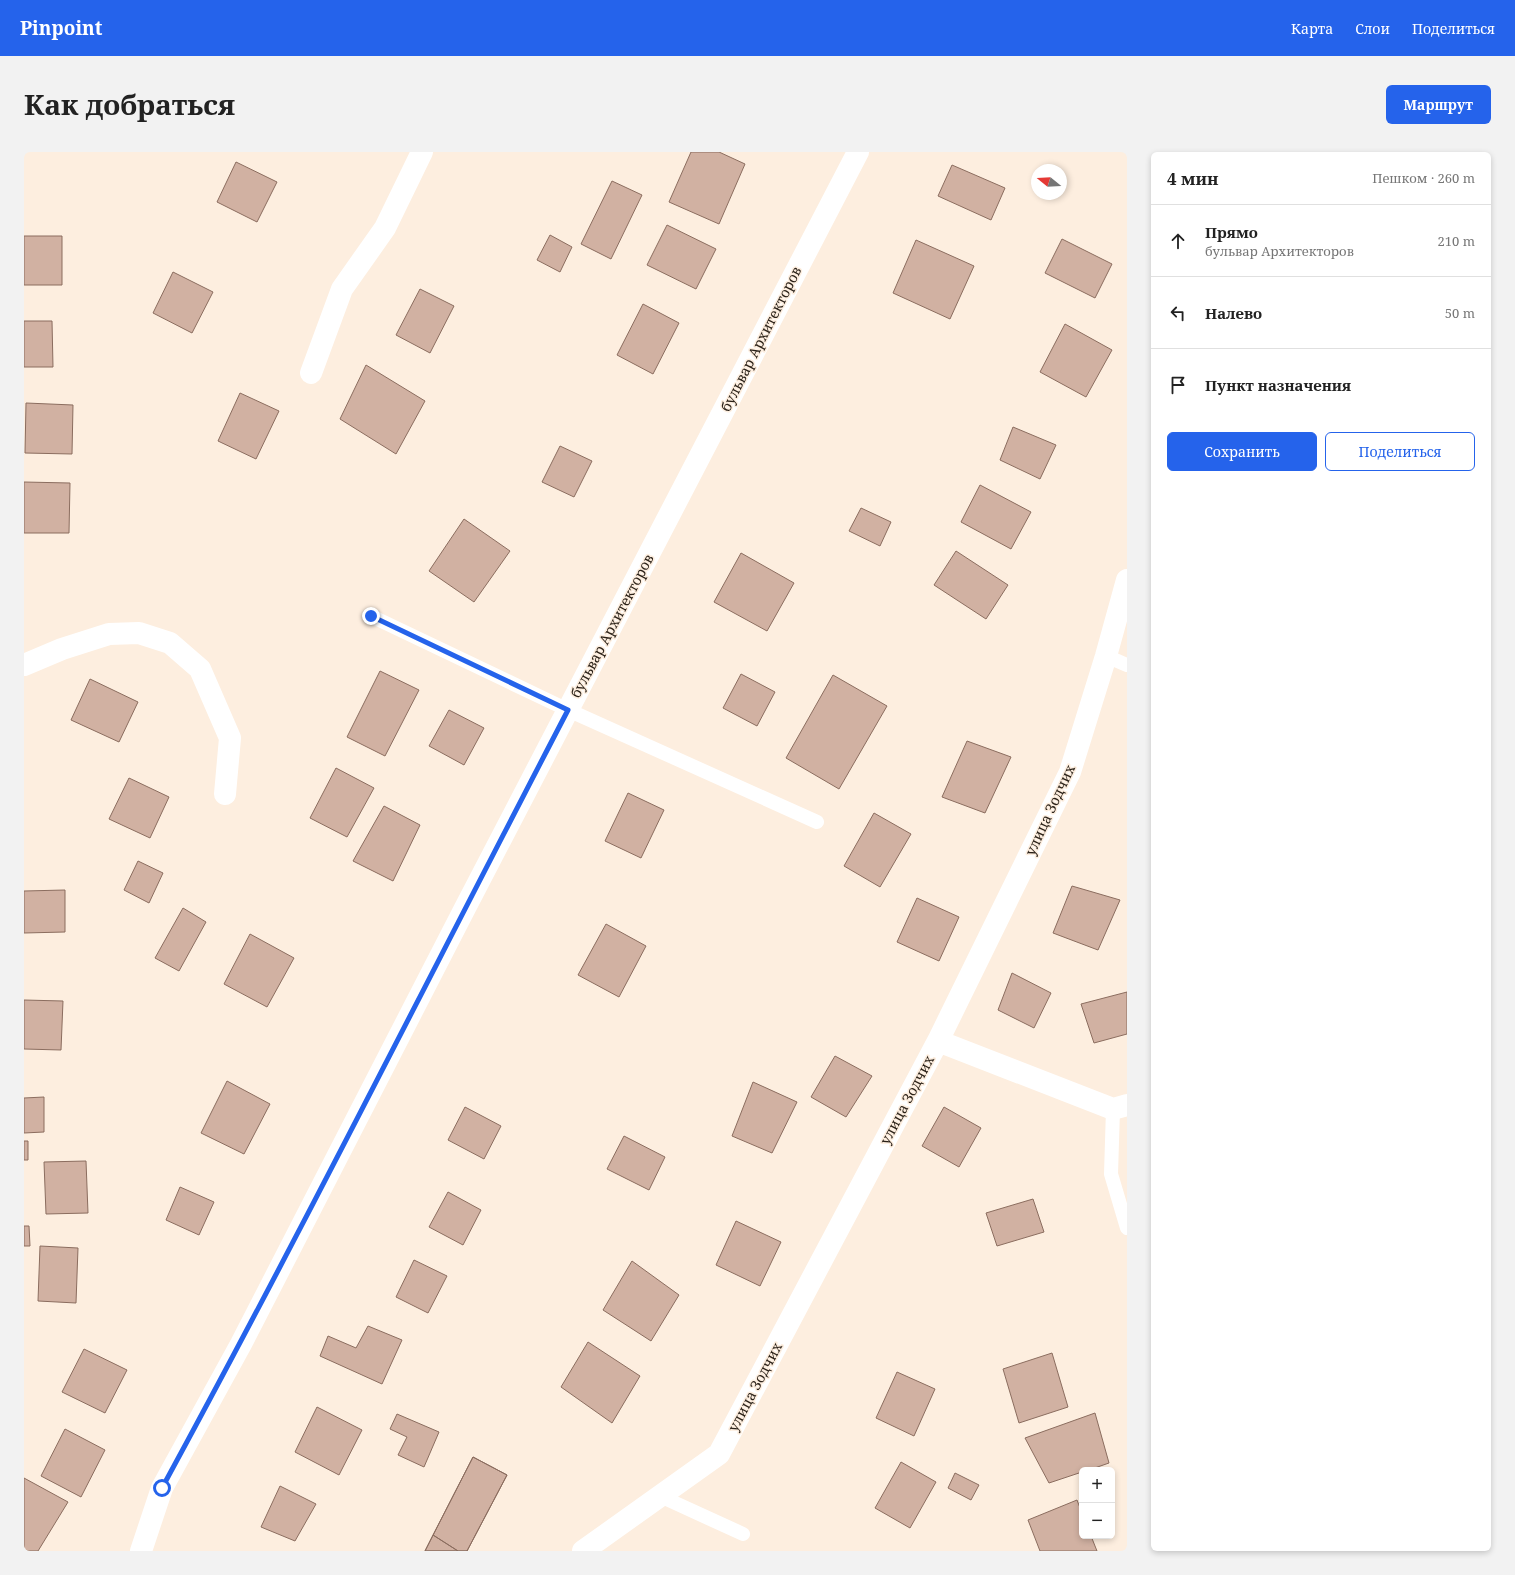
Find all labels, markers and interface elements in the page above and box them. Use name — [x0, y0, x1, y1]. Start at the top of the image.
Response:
text: Pinpoint — [20, 15, 102, 41]
text: Карта — [1291, 19, 1333, 38]
text: Слои — [1355, 19, 1390, 38]
text: Поделиться — [1412, 19, 1495, 38]
text: Как добраться — [24, 85, 235, 123]
button: Маршрут — [1386, 85, 1491, 124]
north arrow — [1031, 164, 1067, 200]
text: 4 мин — [1167, 167, 1219, 190]
text: Пешком · 260 m — [1372, 169, 1475, 187]
text: Прямо — [1205, 222, 1258, 242]
icon: ahead — [1167, 230, 1189, 252]
text: 210 m — [1438, 232, 1475, 250]
text: бульвар Архитекторов — [1205, 242, 1354, 260]
street label: бульвар Архитекторов — [716, 263, 806, 414]
icon: left — [1167, 302, 1189, 324]
text: Налево — [1205, 303, 1262, 323]
text: 50 m — [1445, 304, 1475, 322]
icon: arrive — [1167, 374, 1189, 396]
text: Пункт назначения — [1205, 375, 1351, 395]
button: Сохранить — [1167, 432, 1317, 471]
button: Поделиться — [1325, 432, 1475, 471]
street label: бульвар Архитекторов — [566, 550, 658, 701]
route end — [362, 607, 380, 625]
street label: улица Зодчих — [1020, 760, 1079, 858]
street label: улица Зодчих — [875, 1051, 938, 1148]
street label: улица Зодчих — [723, 1338, 786, 1435]
map controls — [1079, 1467, 1115, 1539]
button: + — [1079, 1467, 1115, 1503]
route start — [153, 1479, 171, 1497]
button: − — [1079, 1503, 1115, 1539]

